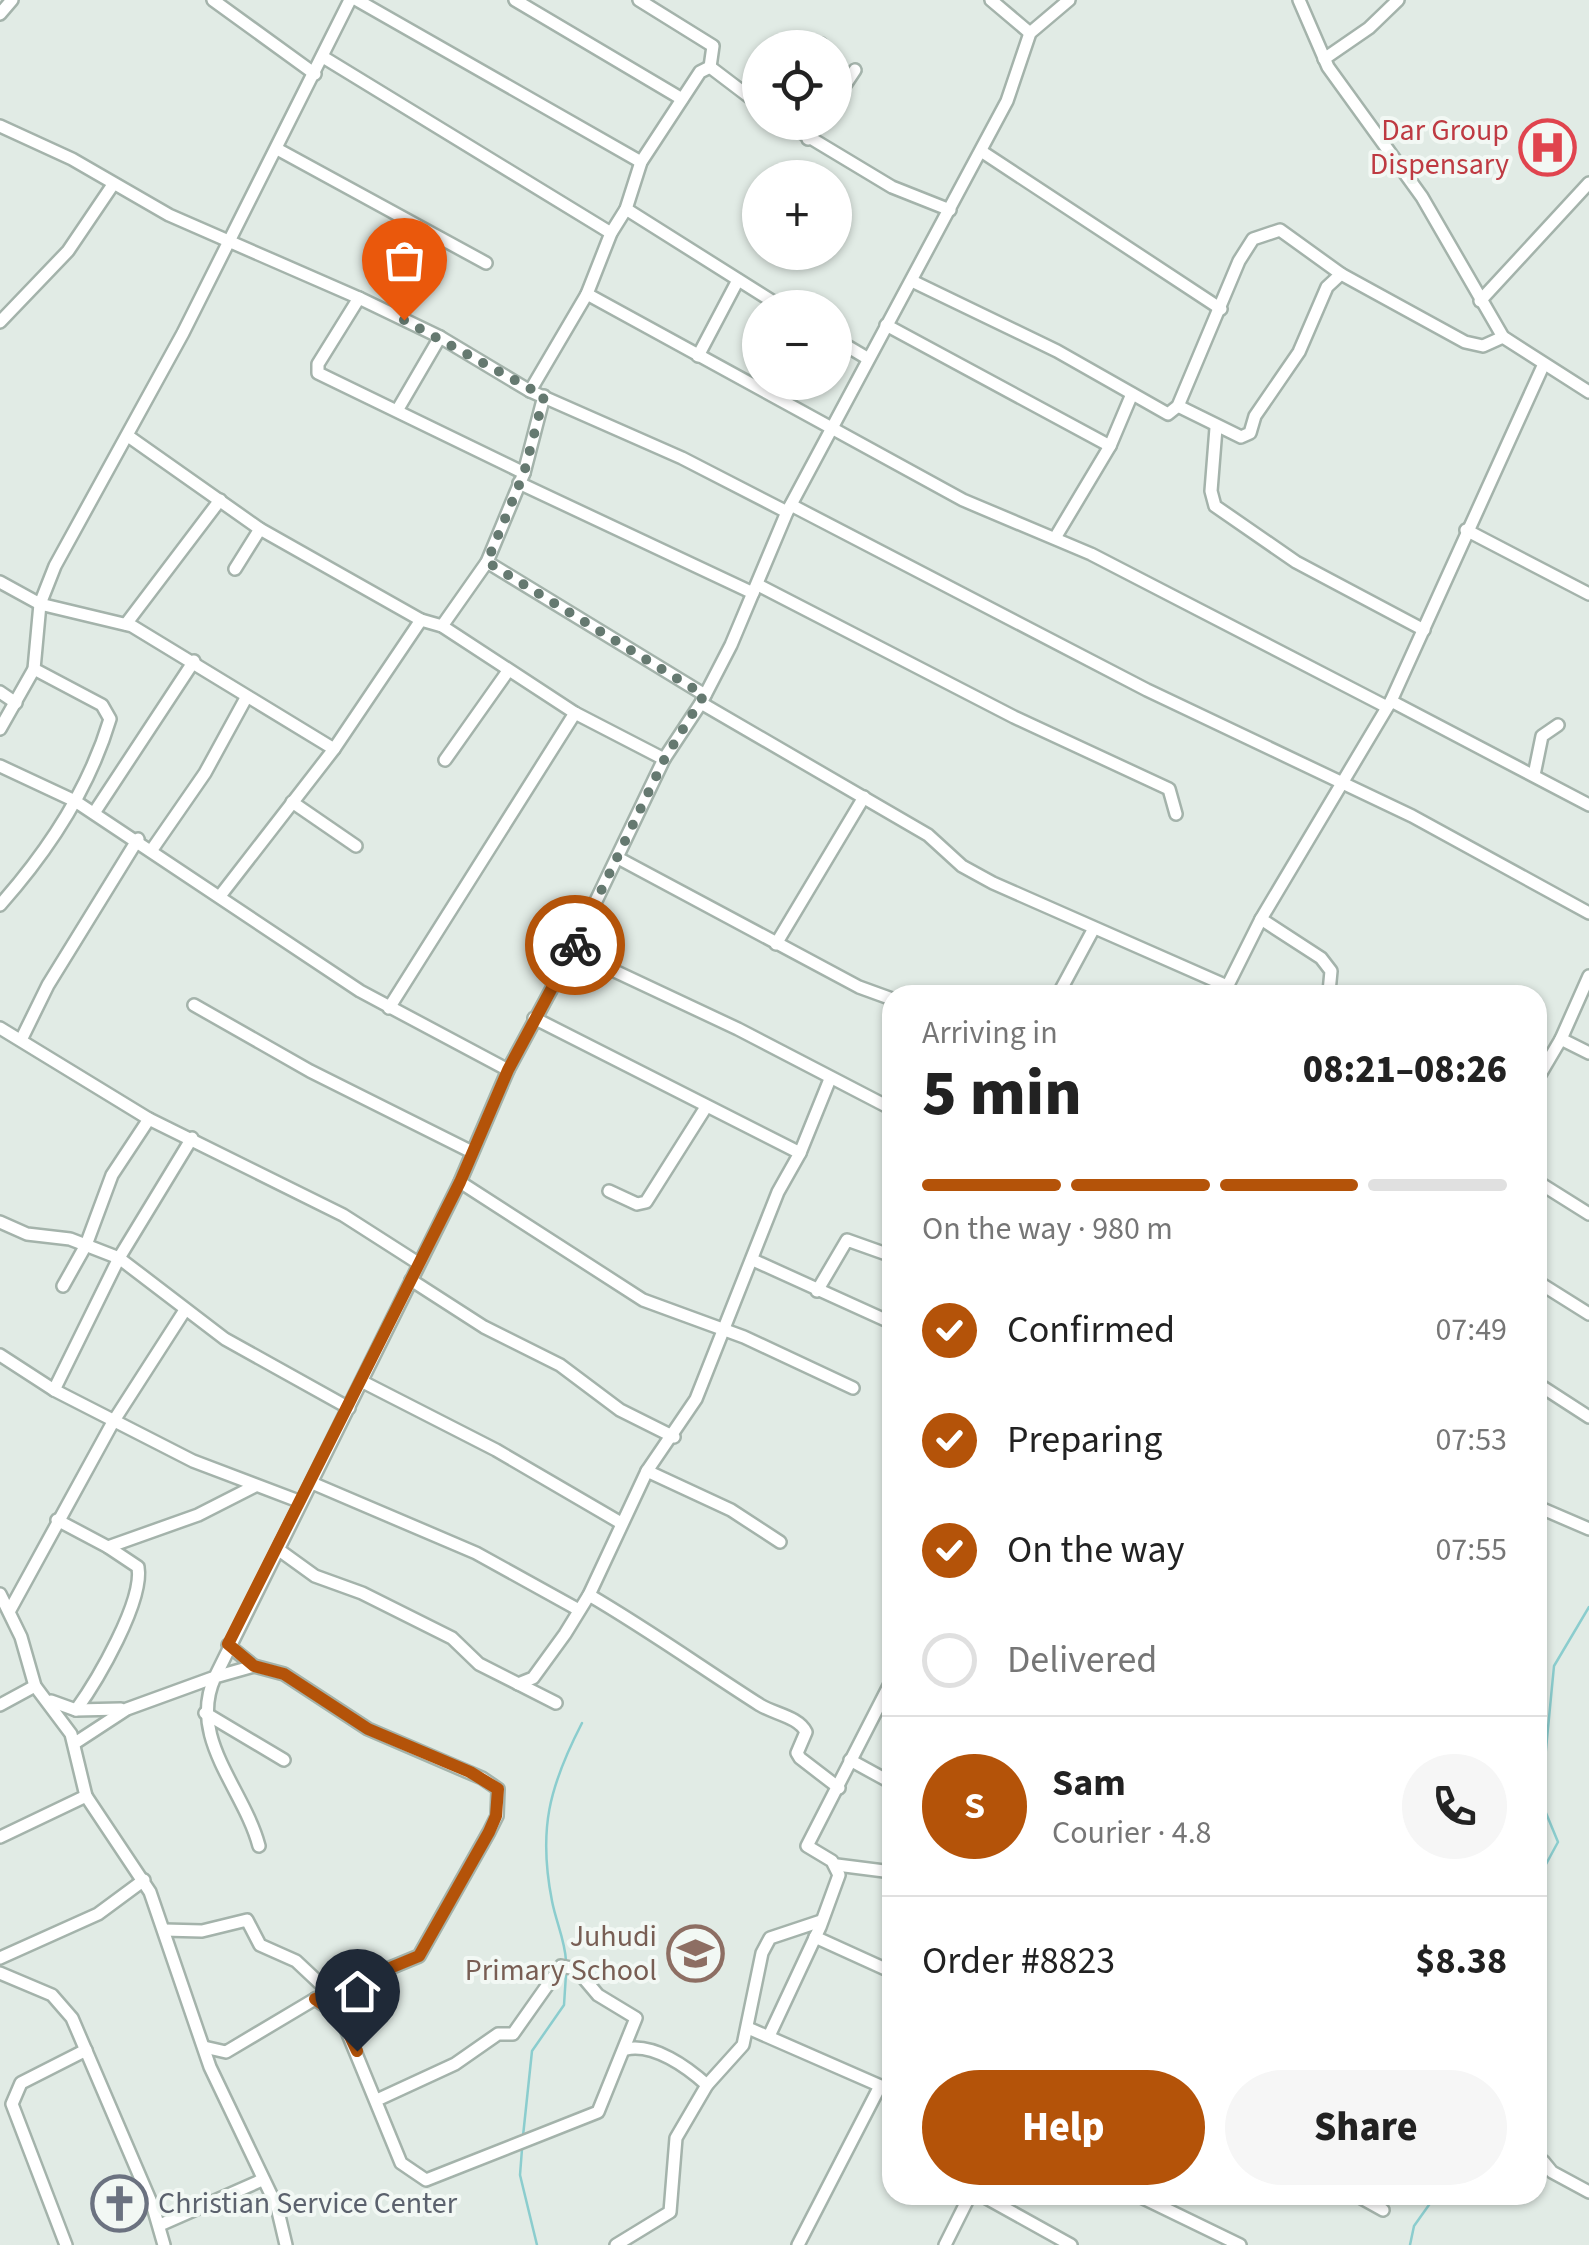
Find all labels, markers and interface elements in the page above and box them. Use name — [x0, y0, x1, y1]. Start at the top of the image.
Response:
map controls — [742, 30, 852, 400]
button: locate — [742, 30, 852, 140]
place label: Dar Group Dispensary — [1370, 109, 1509, 186]
hospital icon: Dar Group Dispensary — [1518, 117, 1578, 177]
button: + — [742, 160, 852, 270]
pin — [362, 218, 447, 321]
icon: bag — [377, 233, 432, 288]
button: − — [742, 290, 852, 400]
courier — [525, 895, 625, 995]
icon: bike — [548, 918, 603, 973]
text: Arriving in — [922, 1010, 1058, 1056]
text: 08:21–08:26 — [1303, 1043, 1507, 1097]
text: 5 min — [922, 1047, 1082, 1140]
text: On the way · 980 m — [922, 1206, 1173, 1252]
icon: check — [922, 1303, 977, 1358]
text: Confirmed — [1007, 1303, 1175, 1357]
text: 07:49 — [1435, 1307, 1507, 1353]
icon: check — [922, 1413, 977, 1468]
text: Preparing — [1007, 1413, 1162, 1467]
text: 07:53 — [1435, 1417, 1507, 1463]
icon: check — [922, 1523, 977, 1578]
text: On the way — [1007, 1523, 1184, 1577]
text: 07:55 — [1435, 1527, 1507, 1573]
text: Delivered — [1007, 1633, 1157, 1687]
button: phone — [1402, 1754, 1507, 1859]
text: Sam — [1052, 1756, 1126, 1810]
text: S — [964, 1779, 985, 1833]
text: Courier · 4.8 — [1052, 1810, 1212, 1856]
place label: Juhudi Primary School — [465, 1915, 657, 1992]
school or university icon: Juhudi Primary School — [666, 1923, 726, 1983]
text: Order #8823 — [922, 1934, 1115, 1988]
text: $8.38 — [1415, 1934, 1507, 1988]
pin — [315, 1949, 400, 2052]
icon: home — [330, 1964, 385, 2019]
button: Help — [922, 2070, 1205, 2185]
button: Share — [1225, 2070, 1507, 2185]
church icon: Christian Service Center — [89, 2173, 149, 2233]
place label: Christian Service Center — [158, 2182, 458, 2225]

